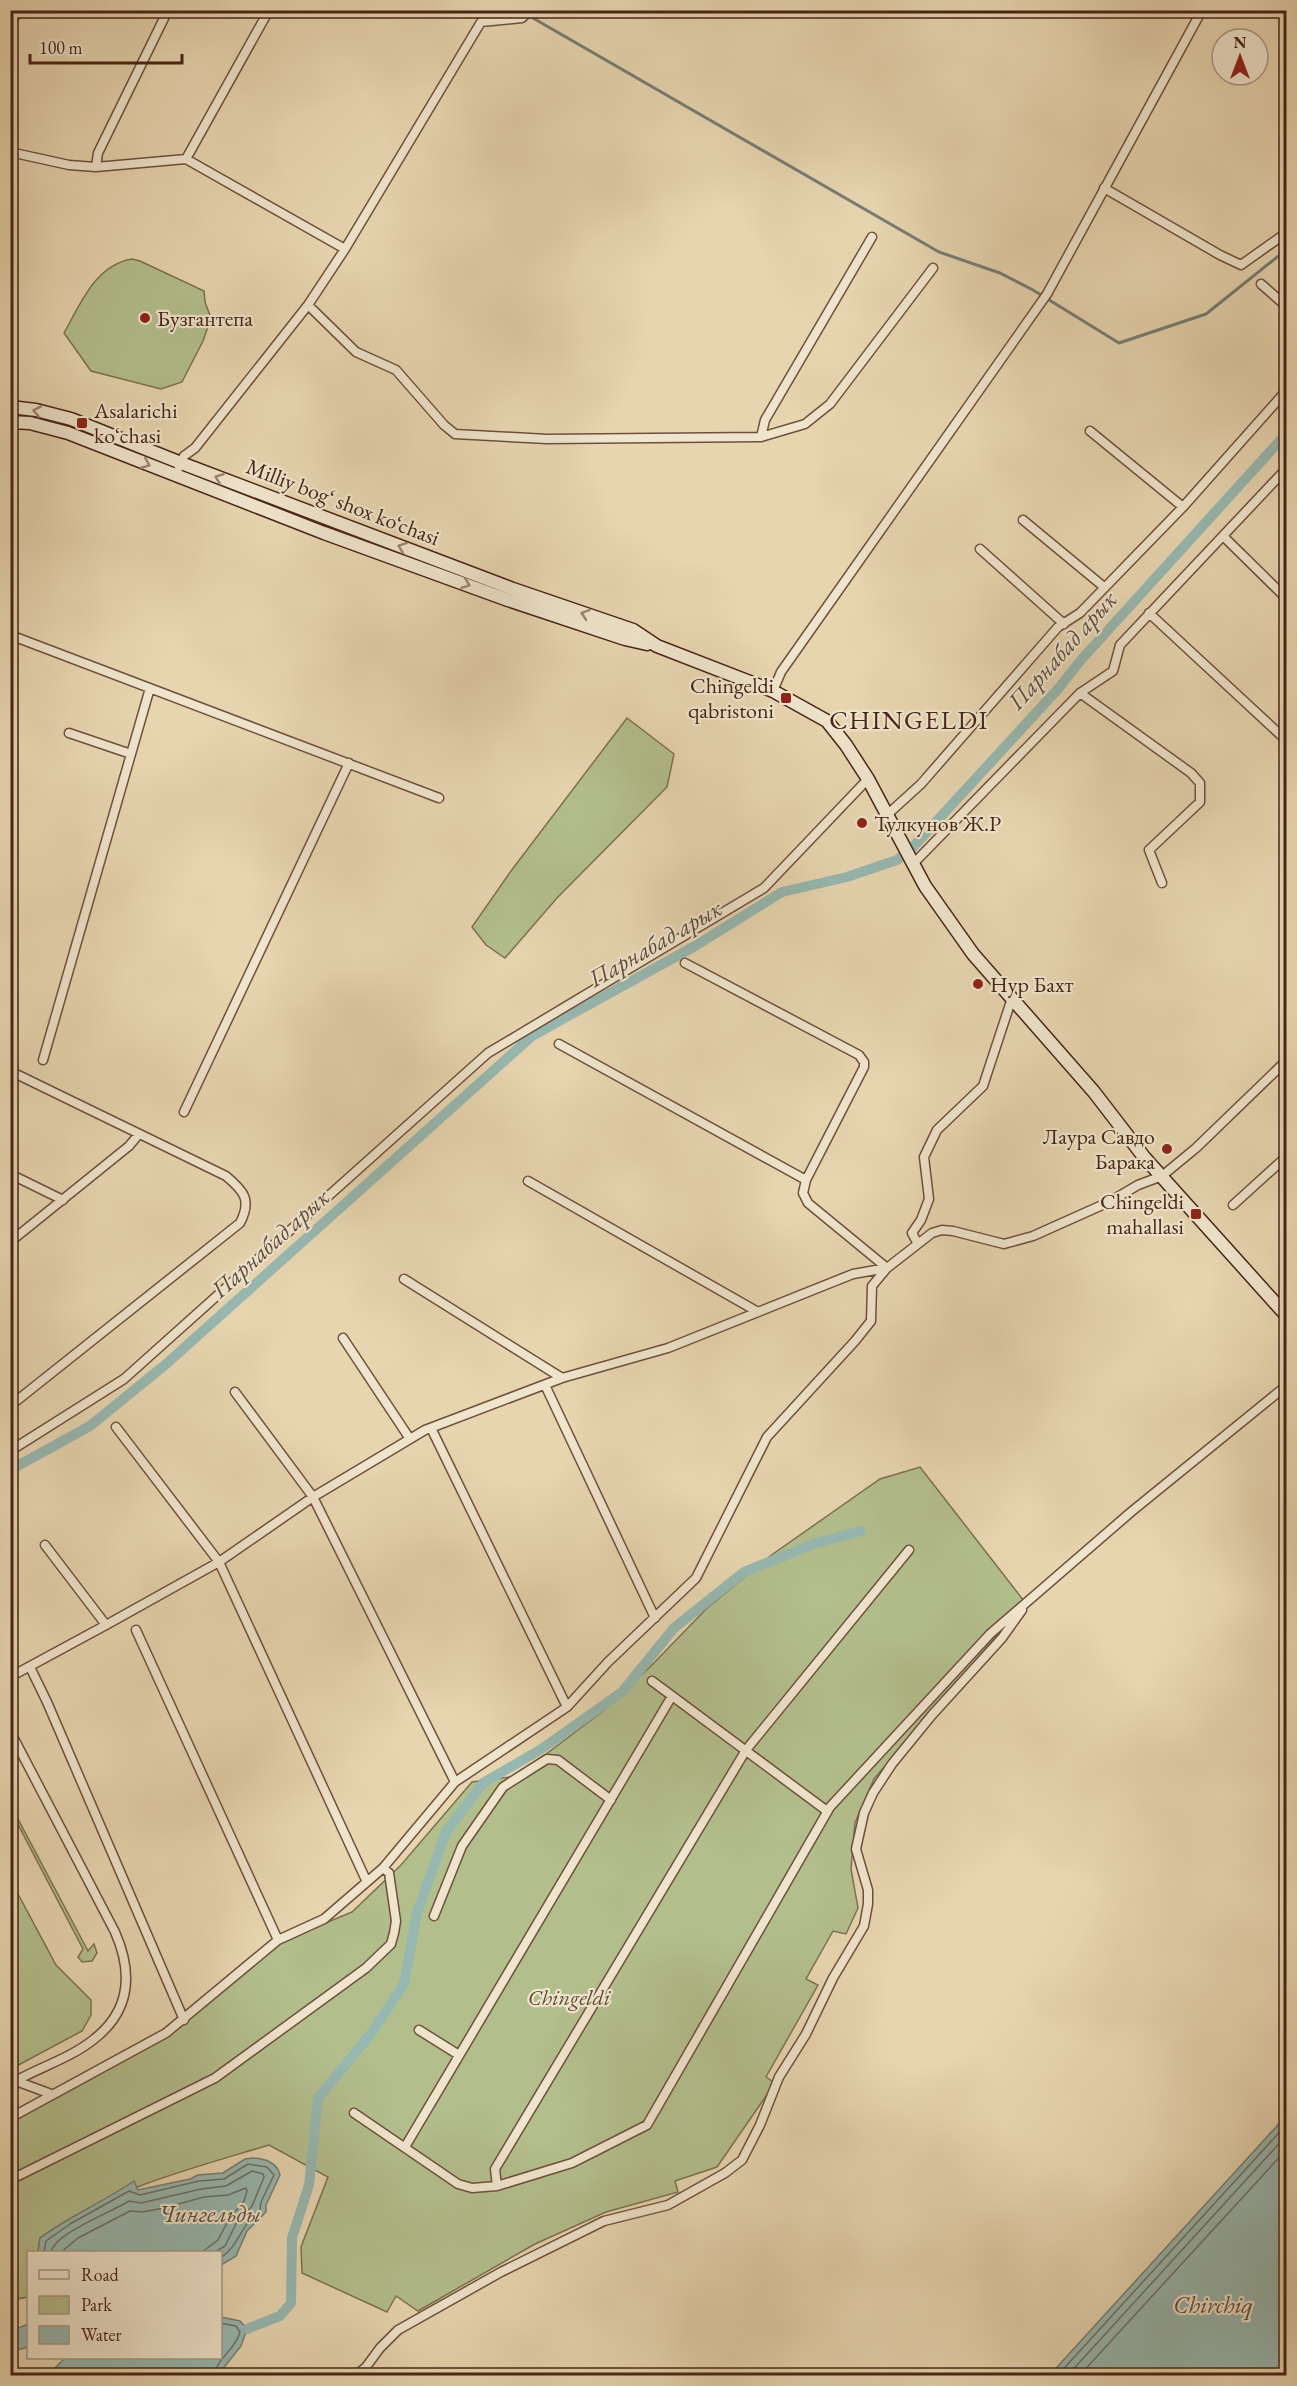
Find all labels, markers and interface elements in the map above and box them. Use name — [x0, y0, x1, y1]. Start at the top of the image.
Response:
scale bar — [30, 27, 182, 65]
north arrow — [1210, 27, 1270, 87]
text: N — [1234, 32, 1247, 53]
text: 100 m — [39, 36, 83, 59]
place label: Бузгантепа — [157, 304, 253, 333]
marker: Бузгантепа — [138, 311, 152, 325]
place label: Asalarichi koʻchasi — [93, 396, 178, 450]
one-way arrow — [32, 405, 42, 418]
marker: Asalarichi koʻchasi — [75, 416, 89, 430]
street label: Milliy bog‘ shox ko‘chasi — [242, 452, 444, 552]
one-way arrow — [140, 457, 151, 469]
one-way arrow — [215, 473, 226, 485]
one-way arrow — [397, 542, 408, 554]
one-way arrow — [460, 577, 471, 589]
water label: Парнабад арык — [1000, 584, 1124, 717]
one-way arrow — [580, 609, 591, 622]
place label: Chingeldi qabristoni — [688, 671, 774, 725]
marker: Chingeldi qabristoni — [779, 691, 793, 705]
district label: CHINGELDI — [829, 703, 989, 737]
place label: Тулкунов Ж.Р — [874, 809, 1001, 838]
marker: Тулкунов Ж.Р — [855, 816, 869, 830]
water label: Парнабад арык — [582, 892, 728, 994]
place label: Нур Бахт — [990, 970, 1073, 999]
marker: Нур Бахт — [971, 977, 985, 991]
place label: Лаура Савдо Барака — [1043, 1122, 1155, 1176]
marker: Лаура Савдо Барака — [1160, 1142, 1174, 1156]
water label: Парнабад арык — [203, 1181, 336, 1305]
place label: Chingeldi mahallasi — [1100, 1187, 1184, 1241]
marker: Chingeldi mahallasi — [1189, 1207, 1203, 1221]
park label: Chingeldi — [528, 1983, 612, 2012]
water label: Чингельды — [159, 2198, 261, 2229]
legend — [27, 2251, 222, 2359]
text: Road — [81, 2263, 120, 2286]
water label: Chirchiq — [1173, 2289, 1253, 2321]
text: Park — [81, 2293, 112, 2316]
text: Water — [81, 2323, 122, 2346]

